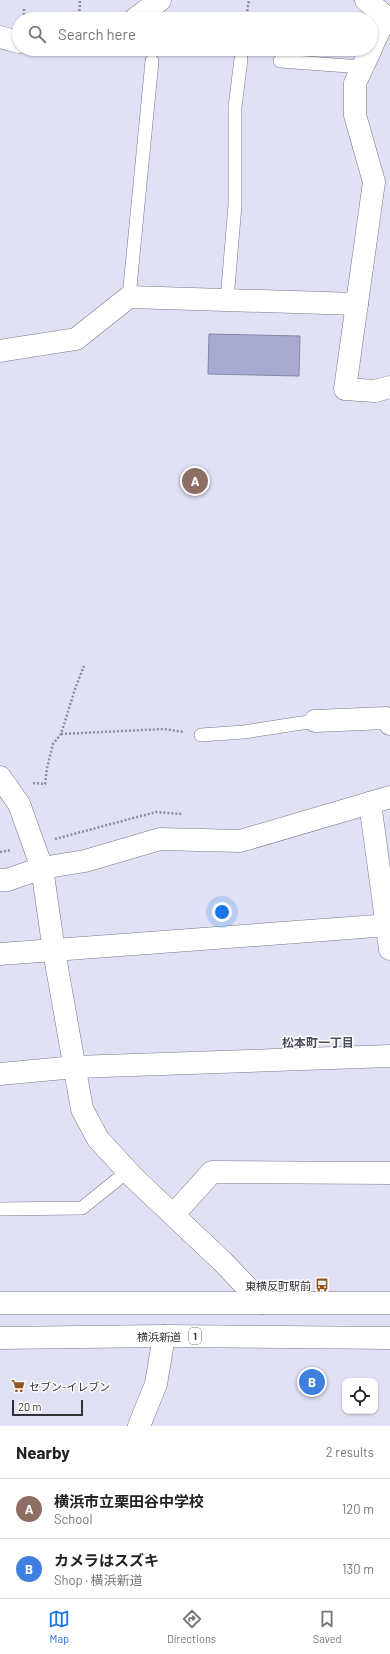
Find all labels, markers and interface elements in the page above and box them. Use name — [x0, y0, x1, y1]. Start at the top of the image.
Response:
search box — [12, 12, 378, 56]
icon: search — [26, 23, 48, 45]
text: Search here — [58, 25, 136, 43]
pin: A — [182, 466, 208, 496]
your location — [212, 902, 232, 922]
district label: 松本町一丁目 — [282, 1035, 354, 1049]
bus stop icon: 東横反町駅前 — [314, 1277, 330, 1293]
place label: 東横反町駅前 — [245, 1279, 311, 1292]
road number: 1 — [189, 1328, 201, 1344]
street label: 横浜新道 — [137, 1330, 181, 1343]
pin: B — [299, 1367, 325, 1397]
supermarket icon: セブン-イレブン — [10, 1378, 26, 1394]
map controls — [342, 1378, 378, 1414]
button: locate — [342, 1378, 378, 1414]
place label: セブン-イレブン — [29, 1380, 110, 1393]
scale bar — [12, 1398, 83, 1417]
text: 20 m — [18, 1400, 41, 1413]
text: Nearby — [16, 1442, 70, 1462]
text: 2 results — [326, 1444, 374, 1460]
text: 横浜市立栗田谷中学校 — [54, 1492, 204, 1510]
text: A — [25, 1501, 33, 1517]
text: 120 m — [342, 1501, 374, 1517]
text: School — [54, 1511, 92, 1527]
text: カメラはスズキ — [54, 1551, 159, 1569]
text: B — [25, 1561, 33, 1577]
text: 130 m — [342, 1561, 374, 1577]
text: Shop · 横浜新道 — [54, 1572, 143, 1588]
tab: Map — [48, 1608, 70, 1645]
tab: Directions — [167, 1608, 216, 1645]
tab: Saved — [313, 1608, 342, 1645]

